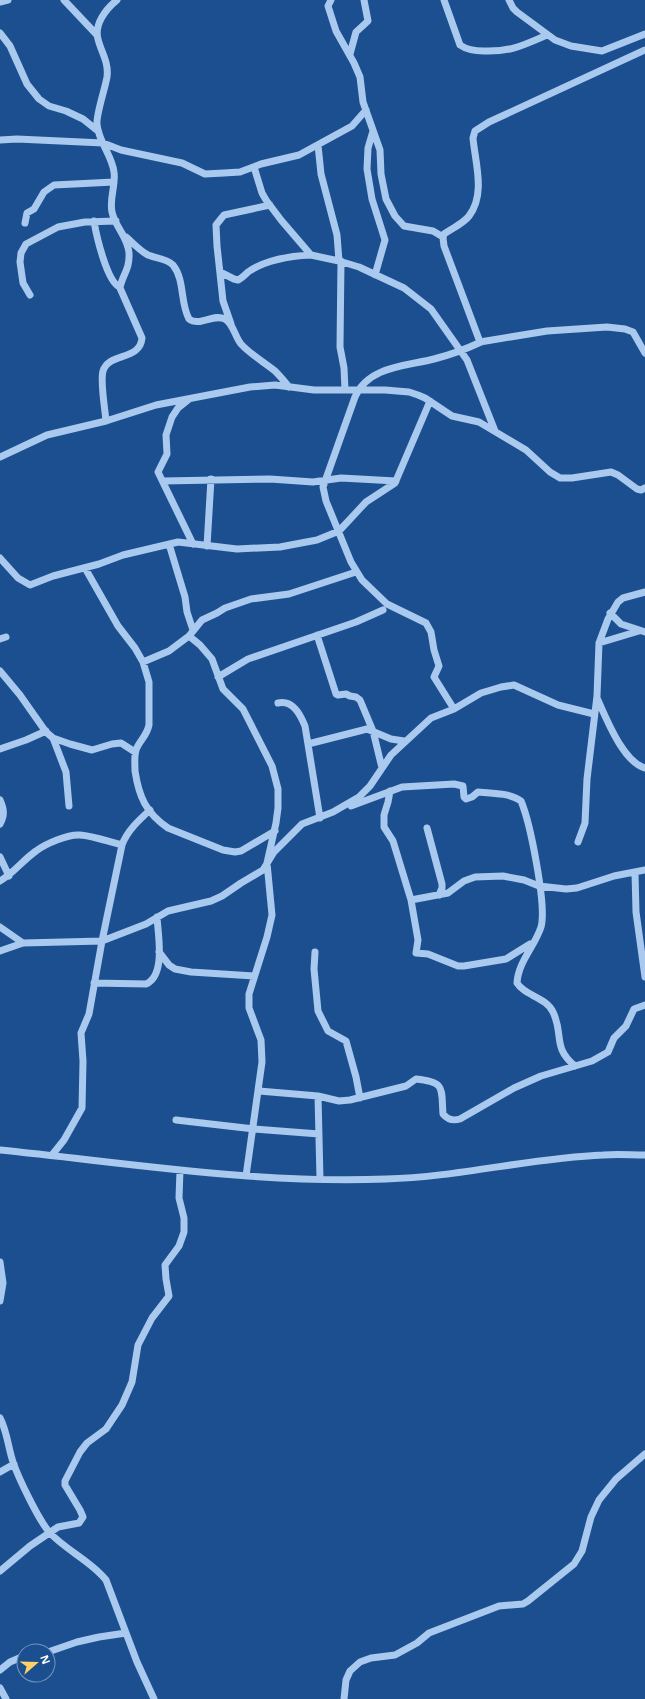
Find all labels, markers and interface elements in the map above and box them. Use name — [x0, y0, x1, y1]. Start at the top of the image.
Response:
north arrow — [16, 1643, 56, 1683]
text: N — [37, 1653, 54, 1666]

